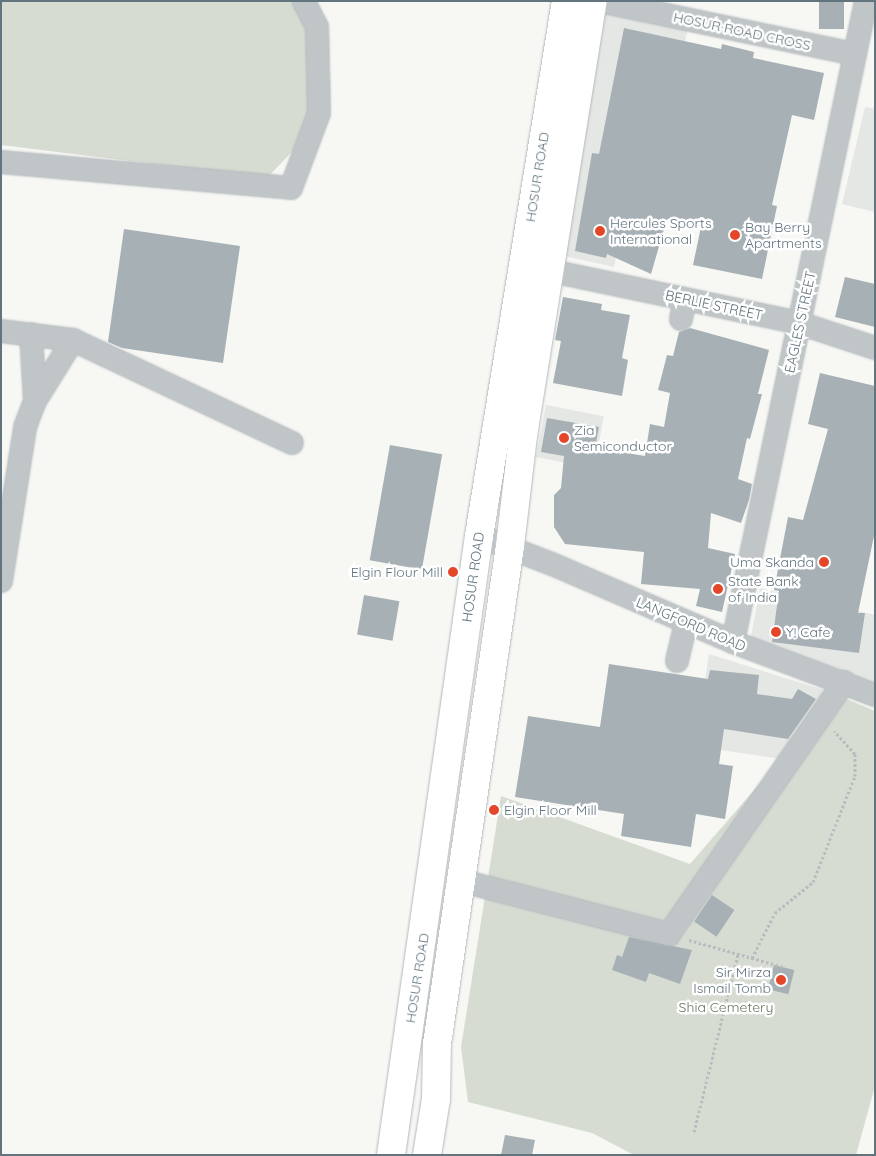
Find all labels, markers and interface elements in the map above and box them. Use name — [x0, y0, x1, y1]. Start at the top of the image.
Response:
street label: HOSUR ROAD CROSS — [672, 8, 812, 54]
street label: HOSUR ROAD — [522, 131, 552, 223]
place label: Hercules Sports International — [610, 215, 711, 248]
place label: Bay Berry Apartments — [745, 219, 822, 252]
marker: Hercules Sports International — [594, 225, 606, 237]
marker: Bay Berry Apartments — [729, 229, 741, 241]
street label: EAGLES STREET — [781, 269, 819, 375]
street label: BERLIE STREET — [664, 286, 764, 324]
place label: Zia Semiconductor — [574, 422, 672, 454]
marker: Zia Semiconductor — [558, 432, 570, 444]
street label: HOSUR ROAD — [458, 531, 488, 623]
place label: Uma Skanda — [730, 554, 814, 570]
marker: Uma Skanda — [818, 556, 830, 568]
place label: Elgin Flour Mill — [351, 564, 443, 580]
marker: Elgin Flour Mill — [447, 566, 459, 578]
place label: State Bank of India — [728, 573, 799, 606]
marker: State Bank of India — [712, 583, 724, 595]
street label: LANGFORD ROAD — [634, 593, 748, 655]
place label: Y! Cafe — [786, 624, 830, 640]
marker: Y! Cafe — [770, 626, 782, 638]
place label: Elgin Floor Mill — [504, 802, 597, 818]
marker: Elgin Floor Mill — [488, 804, 500, 816]
street label: HOSUR ROAD — [402, 932, 432, 1024]
place label: Sir Mirza Ismail Tomb — [693, 964, 771, 996]
marker: Sir Mirza Ismail Tomb — [775, 974, 787, 986]
park label: Shia Cemetery — [679, 999, 773, 1015]

